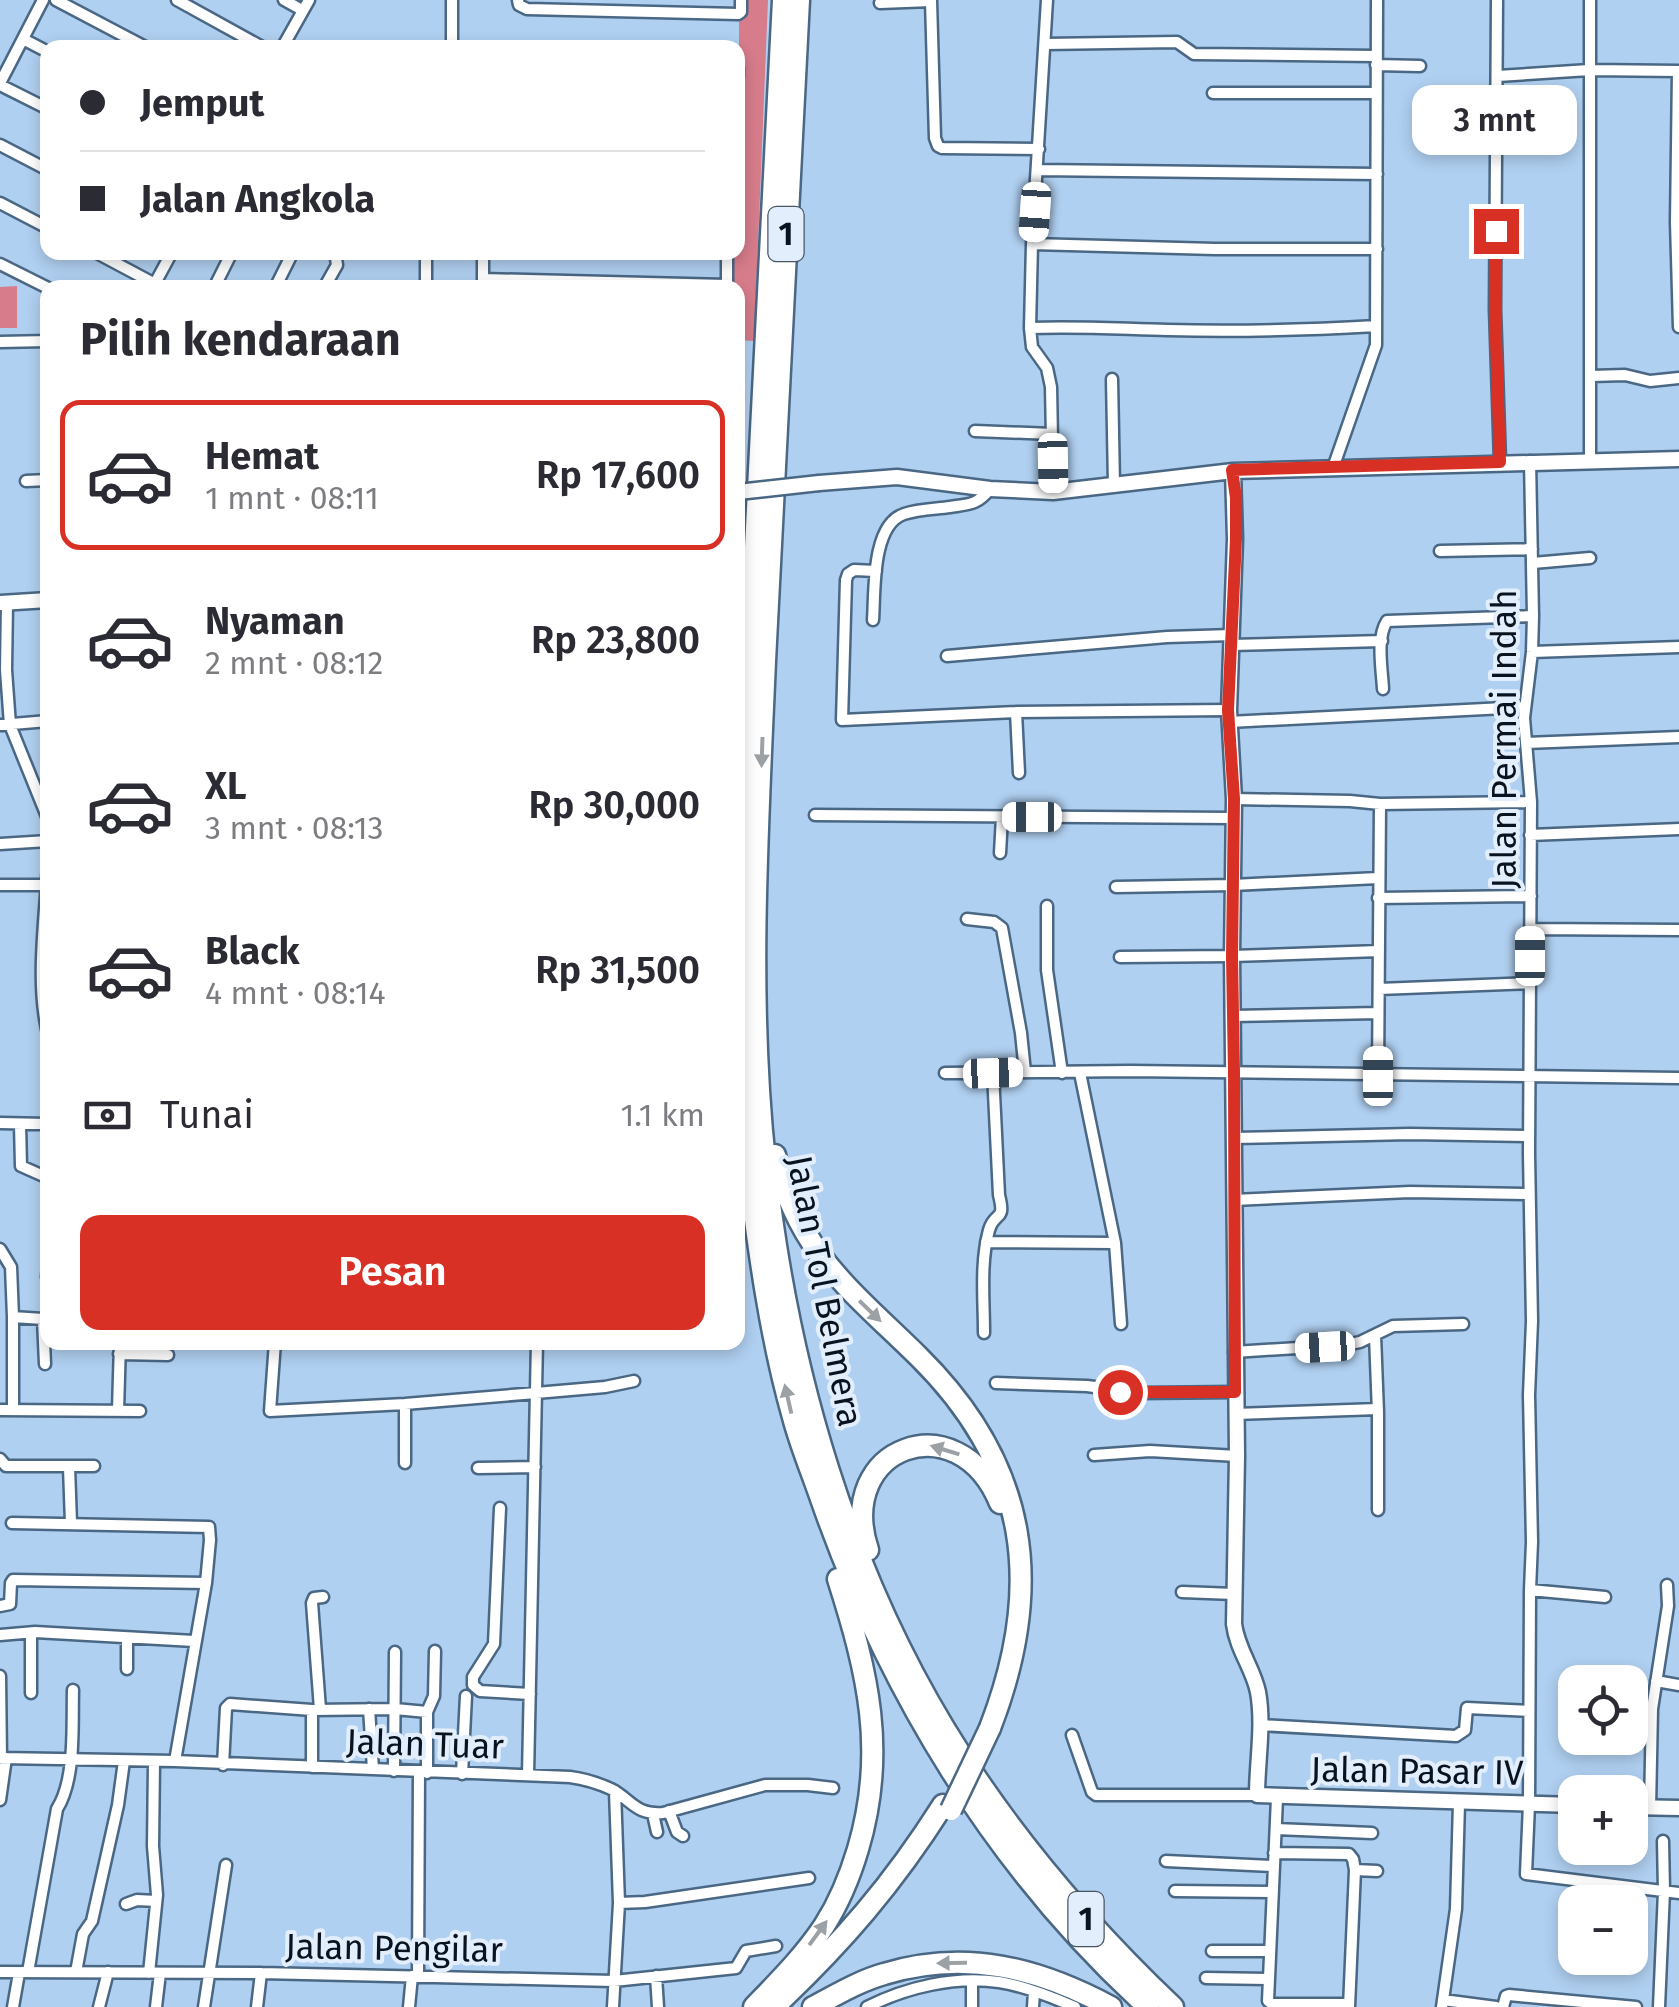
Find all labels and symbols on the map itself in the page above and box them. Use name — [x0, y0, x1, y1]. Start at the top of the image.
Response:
callout: 3 mnt — [1414, 86, 1578, 156]
car — [1018, 181, 1052, 243]
road number: 1 — [768, 207, 804, 261]
route end — [1474, 209, 1519, 254]
car — [1037, 433, 1069, 493]
street label: Jalan Permai Indah — [1483, 589, 1525, 889]
one-way arrow — [753, 736, 769, 768]
car — [1002, 802, 1062, 832]
car — [1515, 926, 1545, 986]
car — [1363, 1046, 1393, 1106]
car — [962, 1057, 1024, 1089]
street label: Jalan Tol Belmera — [778, 1152, 872, 1430]
one-way arrow — [858, 1299, 882, 1322]
car — [1294, 1330, 1356, 1364]
route start — [1098, 1370, 1143, 1415]
one-way arrow — [780, 1383, 796, 1414]
one-way arrow — [929, 1442, 960, 1457]
street label: Jalan Tuar — [345, 1720, 505, 1768]
street label: Jalan Pasar IV — [1310, 1748, 1524, 1794]
road number: 1 — [1068, 1892, 1104, 1946]
one-way arrow — [807, 1920, 827, 1946]
street label: Jalan Pengilar — [285, 1925, 504, 1971]
one-way arrow — [935, 1956, 967, 1972]

